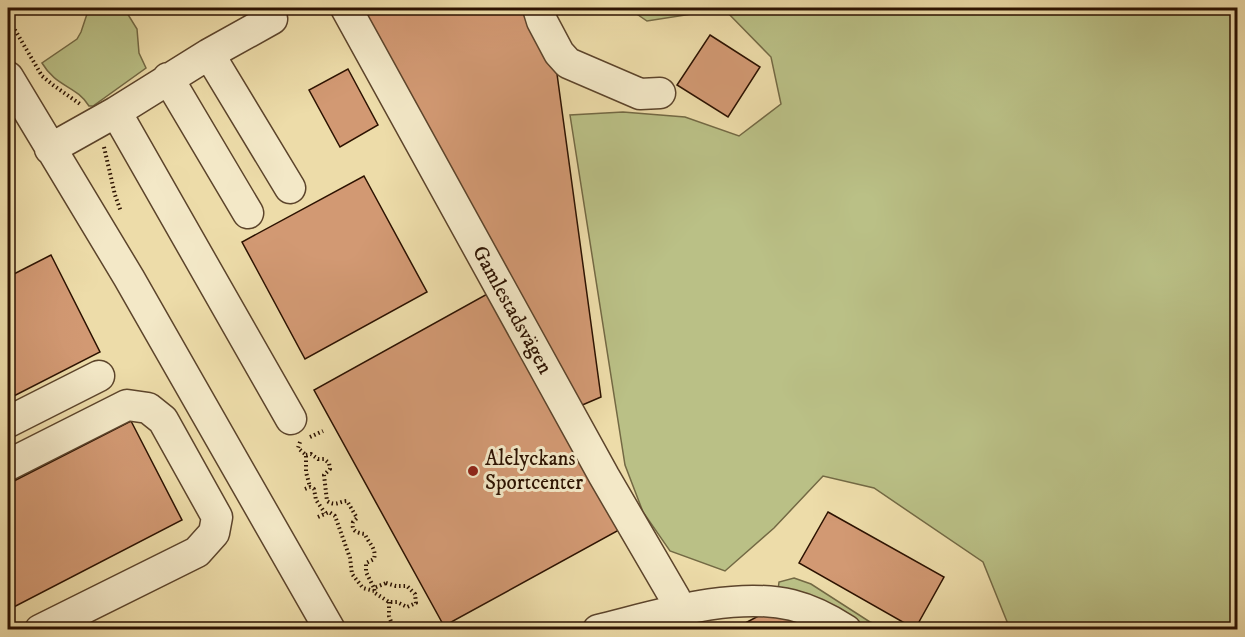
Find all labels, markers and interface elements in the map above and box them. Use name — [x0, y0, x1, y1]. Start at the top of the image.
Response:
street label: Gamlestadsvägen — [466, 241, 558, 379]
place label: Alelyckans Sportcenter — [485, 446, 583, 496]
marker: Alelyckans Sportcenter — [466, 464, 480, 478]

